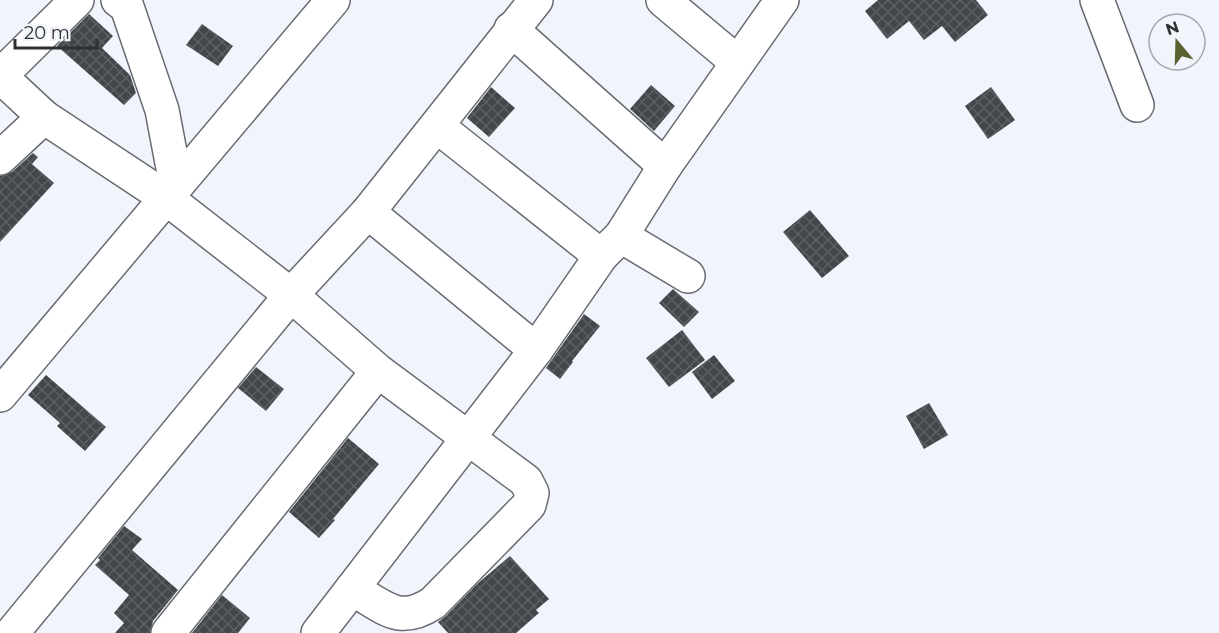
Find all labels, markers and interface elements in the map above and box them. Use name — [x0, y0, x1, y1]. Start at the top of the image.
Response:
scale bar — [15, 12, 98, 50]
north arrow — [1147, 12, 1207, 72]
text: N — [1163, 17, 1181, 39]
text: 20 m — [24, 22, 70, 44]

